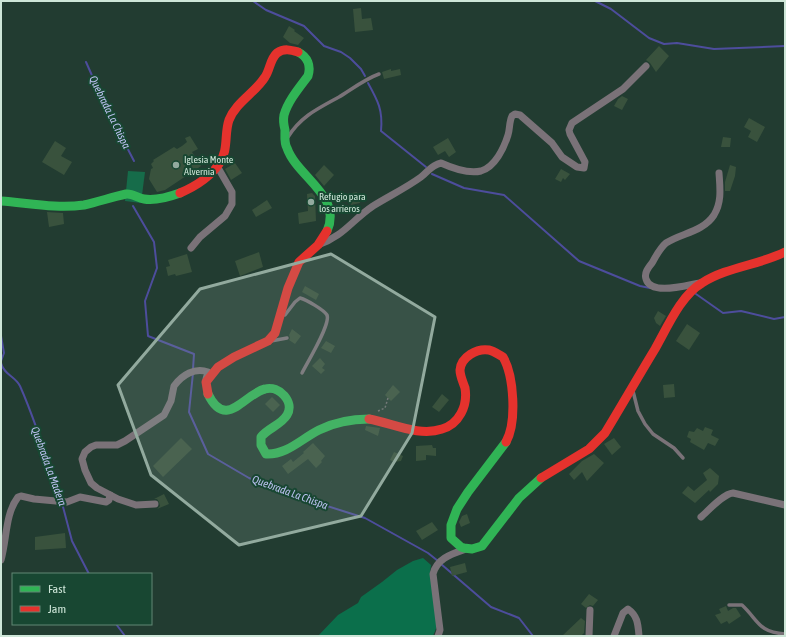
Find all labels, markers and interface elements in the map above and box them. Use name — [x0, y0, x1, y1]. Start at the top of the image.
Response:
water label: Quebrada La Chispa — [87, 74, 133, 150]
place label: Iglesia Monte Alvernia — [184, 154, 234, 177]
marker: Iglesia Monte Alvernia — [171, 160, 181, 170]
place label: Refugio para los arrieros — [319, 191, 366, 214]
marker: Refugio para los arrieros — [306, 197, 316, 207]
water label: Quebrada La Madera — [29, 425, 69, 507]
water label: Quebrada La Chispa — [250, 473, 330, 511]
legend — [12, 573, 152, 625]
text: Fast — [48, 582, 66, 596]
text: Jam — [48, 602, 66, 616]

